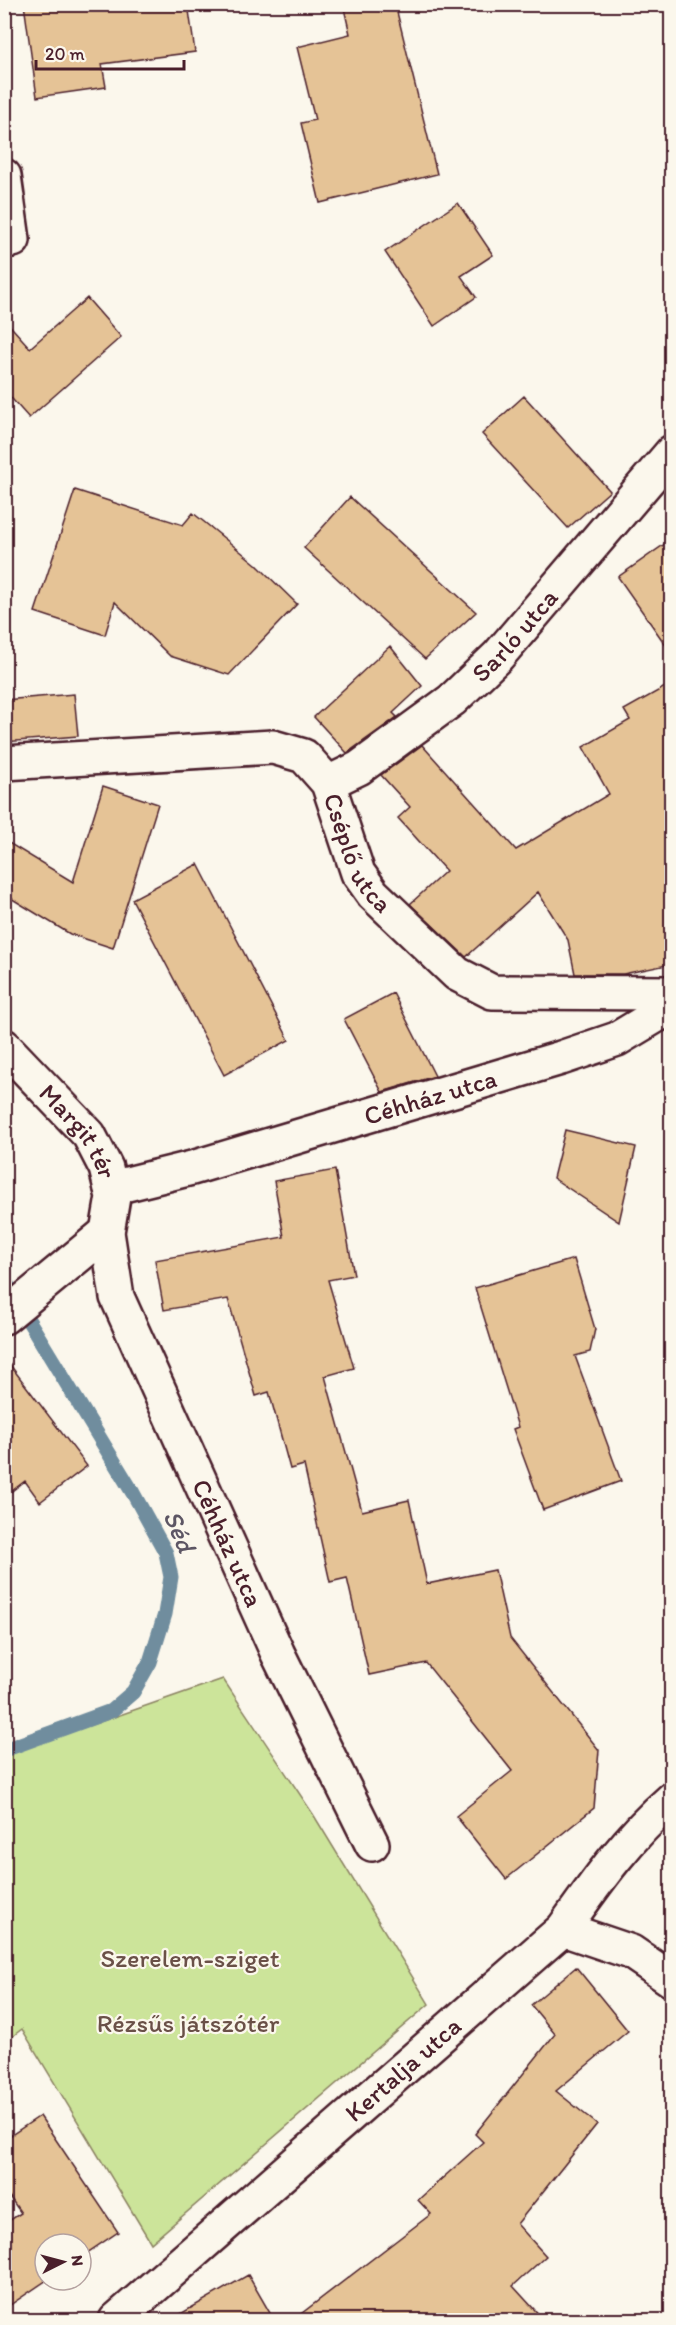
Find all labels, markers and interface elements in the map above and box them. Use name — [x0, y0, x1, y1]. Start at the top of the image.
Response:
scale bar — [36, 33, 184, 71]
text: 20 m — [45, 43, 85, 65]
street label: Sarló utca — [465, 581, 565, 689]
street label: Cséplő utca — [316, 789, 399, 919]
street label: Céhház utca — [360, 1062, 500, 1132]
street label: Margit tér — [33, 1077, 124, 1181]
street label: Céhház utca — [185, 1474, 271, 1612]
water label: Séd — [156, 1505, 204, 1559]
park label: Szerelem-sziget — [100, 1942, 280, 1974]
park label: Rézsűs játszótér — [97, 2007, 280, 2039]
street label: Kertalja utca — [338, 2010, 468, 2129]
north arrow — [33, 2232, 93, 2292]
text: N — [67, 2254, 87, 2267]

